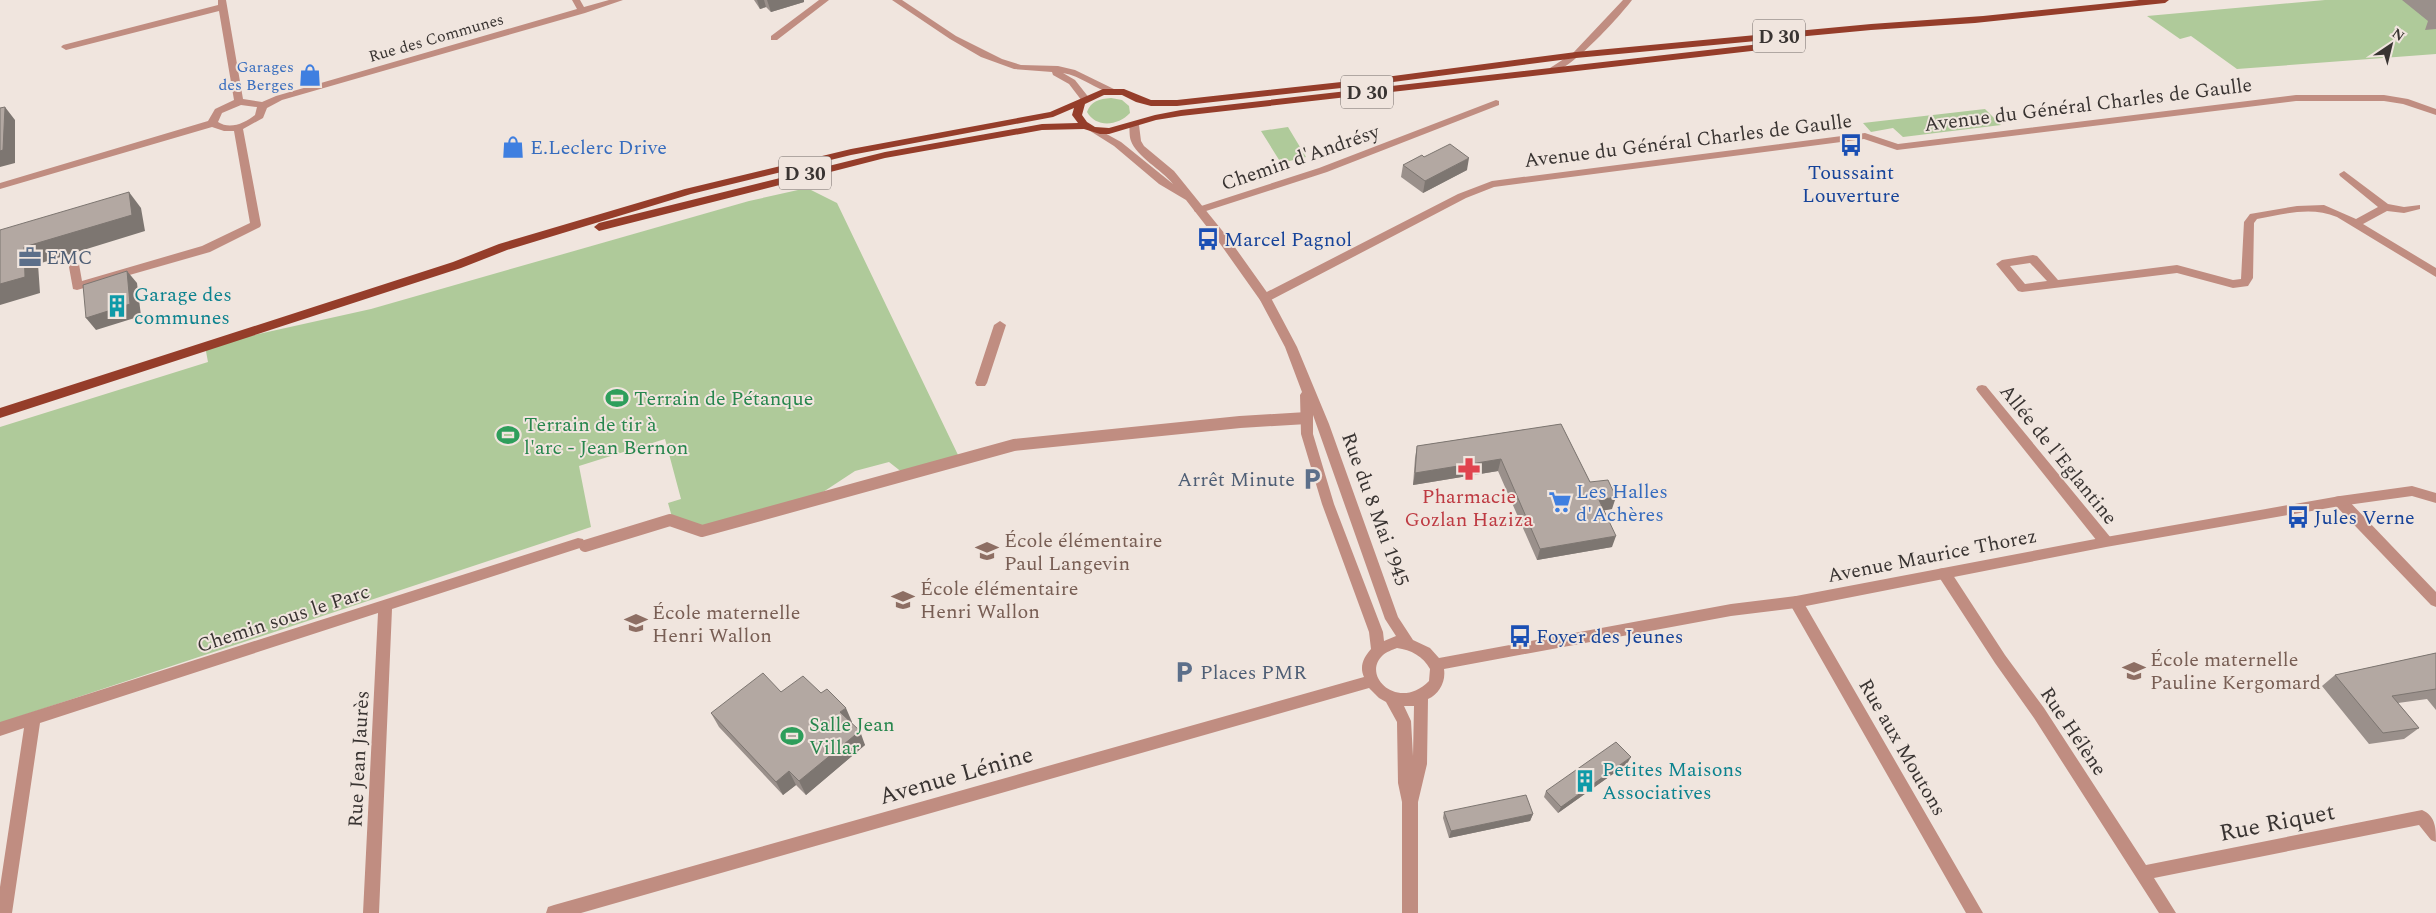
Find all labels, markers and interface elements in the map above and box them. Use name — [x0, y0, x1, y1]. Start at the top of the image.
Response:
street label: Rue des Communes — [366, 7, 507, 69]
road number: D 30 — [1753, 20, 1805, 52]
north arrow — [2366, 20, 2416, 70]
text: N — [2387, 23, 2409, 47]
place label: Garages des Berges — [218, 55, 294, 97]
shop icon: Garages des Berges — [297, 62, 323, 88]
street label: Avenue du Général Charles de Gaulle — [1922, 70, 2254, 140]
road number: D 30 — [1341, 75, 1393, 108]
street label: Avenue du Général Charles de Gaulle — [1522, 106, 1854, 176]
street label: Chemin d'Andrésy — [1217, 116, 1385, 199]
bus stop icon: Toussaint Louverture — [1838, 132, 1864, 158]
place label: E.Leclerc Drive — [530, 133, 667, 163]
shop icon: E.Leclerc Drive — [500, 134, 526, 160]
road number: D 30 — [779, 156, 831, 190]
place label: Toussaint Louverture — [1802, 158, 1900, 211]
place label: Marcel Pagnol — [1224, 225, 1352, 255]
bus stop icon: Marcel Pagnol — [1195, 226, 1221, 252]
place label: EMC — [46, 243, 93, 273]
office icon: EMC — [17, 244, 43, 270]
place label: Garage des communes — [134, 280, 232, 333]
building icon: Garage des communes — [104, 293, 130, 319]
street label: Allée de l'Eglantine — [1992, 378, 2124, 531]
place label: Terrain de Pétanque — [634, 384, 813, 414]
sports icon: Terrain de Pétanque — [604, 385, 630, 411]
place label: Terrain de tir à l'arc - Jean Bernon — [524, 410, 688, 463]
sports icon: Terrain de tir à l'arc - Jean Bernon — [495, 422, 521, 448]
street label: Rue du 8 Mai 1945 — [1333, 428, 1417, 590]
pharmacy icon: Pharmacie Gozlan Haziza — [1456, 456, 1482, 482]
place label: Arrêt Minute — [1177, 465, 1295, 495]
parking icon: Arrêt Minute — [1299, 466, 1325, 492]
place label: Les Halles d'Achères — [1576, 477, 1668, 530]
place label: Pharmacie Gozlan Haziza — [1405, 482, 1534, 535]
supermarket icon: Les Halles d'Achères — [1547, 489, 1573, 515]
place label: Jules Verne — [2314, 503, 2415, 533]
bus stop icon: Jules Verne — [2285, 504, 2311, 530]
street label: Avenue Maurice Thorez — [1825, 521, 2040, 591]
place label: École élémentaire Paul Langevin — [1004, 526, 1162, 579]
school or university icon: École élémentaire Paul Langevin — [974, 538, 1000, 564]
place label: École élémentaire Henri Wallon — [920, 574, 1078, 627]
street label: Chemin sous le Parc — [193, 577, 374, 661]
school or university icon: École élémentaire Henri Wallon — [890, 587, 916, 613]
place label: École maternelle Henri Wallon — [652, 598, 800, 651]
school or university icon: École maternelle Henri Wallon — [623, 610, 649, 636]
place label: Foyer des Jeunes — [1536, 622, 1683, 652]
bus stop icon: Foyer des Jeunes — [1507, 623, 1533, 649]
place label: École maternelle Pauline Kergomard — [2150, 645, 2321, 698]
place label: Places PMR — [1200, 658, 1307, 688]
school or university icon: École maternelle Pauline Kergomard — [2121, 658, 2147, 684]
parking icon: Places PMR — [1171, 659, 1197, 685]
street label: Rue aux Moutons — [1851, 673, 1954, 822]
street label: Rue Hélène — [2032, 681, 2114, 782]
street label: Rue Jean Jaurès — [340, 690, 378, 828]
place label: Salle Jean Villar — [809, 710, 895, 763]
sports icon: Salle Jean Villar — [779, 723, 805, 749]
street label: Avenue Lénine — [875, 737, 1038, 815]
place label: Petites Maisons Associatives — [1602, 755, 1743, 808]
building icon: Petites Maisons Associatives — [1572, 768, 1598, 794]
street label: Rue Riquet — [2216, 794, 2338, 852]

